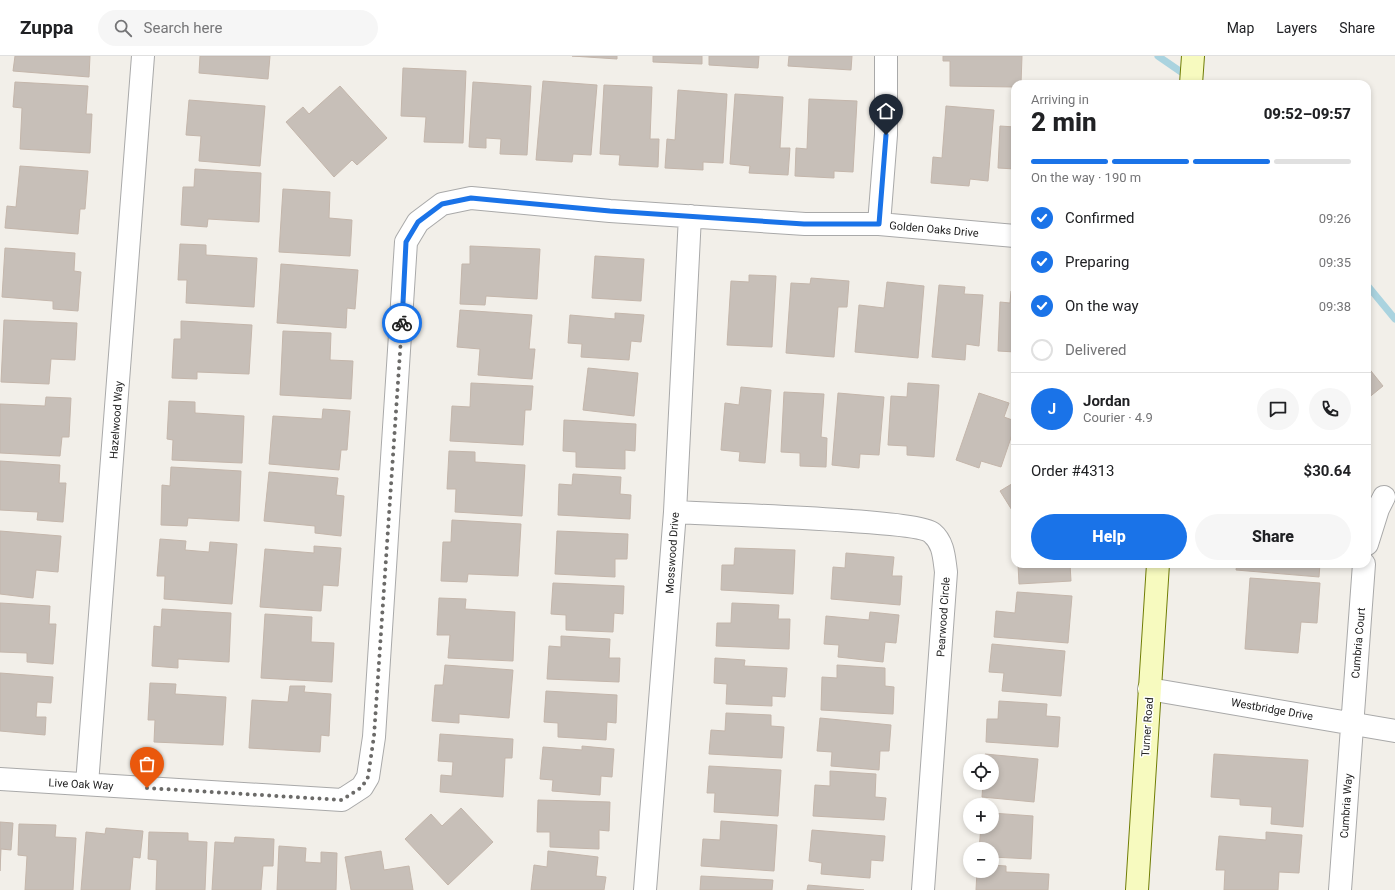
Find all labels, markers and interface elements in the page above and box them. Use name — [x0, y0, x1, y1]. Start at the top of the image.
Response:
search box — [98, 10, 378, 46]
text: Zuppa — [20, 16, 74, 39]
icon: search — [112, 17, 134, 39]
text: Search here — [144, 19, 222, 37]
text: Map — [1227, 20, 1254, 36]
text: Layers — [1276, 20, 1317, 36]
text: Share — [1339, 20, 1375, 36]
text: Arriving in — [1031, 92, 1089, 107]
pin — [869, 94, 903, 135]
icon: home — [875, 100, 897, 122]
text: 09:52–09:57 — [1264, 105, 1351, 123]
text: 2 min — [1031, 107, 1097, 137]
text: On the way · 190 m — [1031, 170, 1141, 185]
icon: check — [1031, 207, 1053, 229]
text: Confirmed — [1065, 209, 1135, 227]
text: 09:26 — [1319, 211, 1351, 226]
street label: Golden Oaks Drive — [889, 219, 979, 240]
icon: check — [1031, 251, 1053, 273]
text: Preparing — [1065, 253, 1129, 271]
text: 09:35 — [1319, 255, 1351, 270]
icon: check — [1031, 295, 1053, 317]
text: On the way — [1065, 297, 1139, 315]
text: 09:38 — [1319, 299, 1351, 314]
courier — [382, 303, 422, 343]
icon: bike — [391, 312, 413, 334]
text: Delivered — [1065, 341, 1127, 359]
street label: Hazelwood Way — [107, 380, 126, 459]
button: chat — [1257, 388, 1299, 430]
button: phone — [1309, 388, 1351, 430]
text: Jordan — [1083, 392, 1130, 410]
text: J — [1048, 400, 1056, 418]
text: Courier · 4.9 — [1083, 410, 1153, 425]
text: Order #4313 — [1031, 462, 1114, 480]
text: $30.64 — [1304, 462, 1351, 480]
street label: Mosswood Drive — [663, 512, 682, 594]
button: Help — [1031, 514, 1187, 560]
button: Share — [1195, 514, 1351, 560]
street label: Pearwood Circle — [934, 577, 953, 657]
street label: Cumbria Court — [1349, 607, 1368, 679]
street label: Westbridge Drive — [1230, 696, 1314, 723]
street label: Turner Road — [1139, 697, 1156, 757]
pin — [130, 747, 164, 788]
icon: bag — [136, 753, 158, 775]
map controls — [963, 754, 999, 878]
button: locate — [963, 754, 999, 790]
street label: Cumbria Way — [1338, 772, 1355, 839]
street label: Live Oak Way — [48, 776, 115, 793]
button: + — [963, 798, 999, 834]
button: − — [963, 842, 999, 878]

